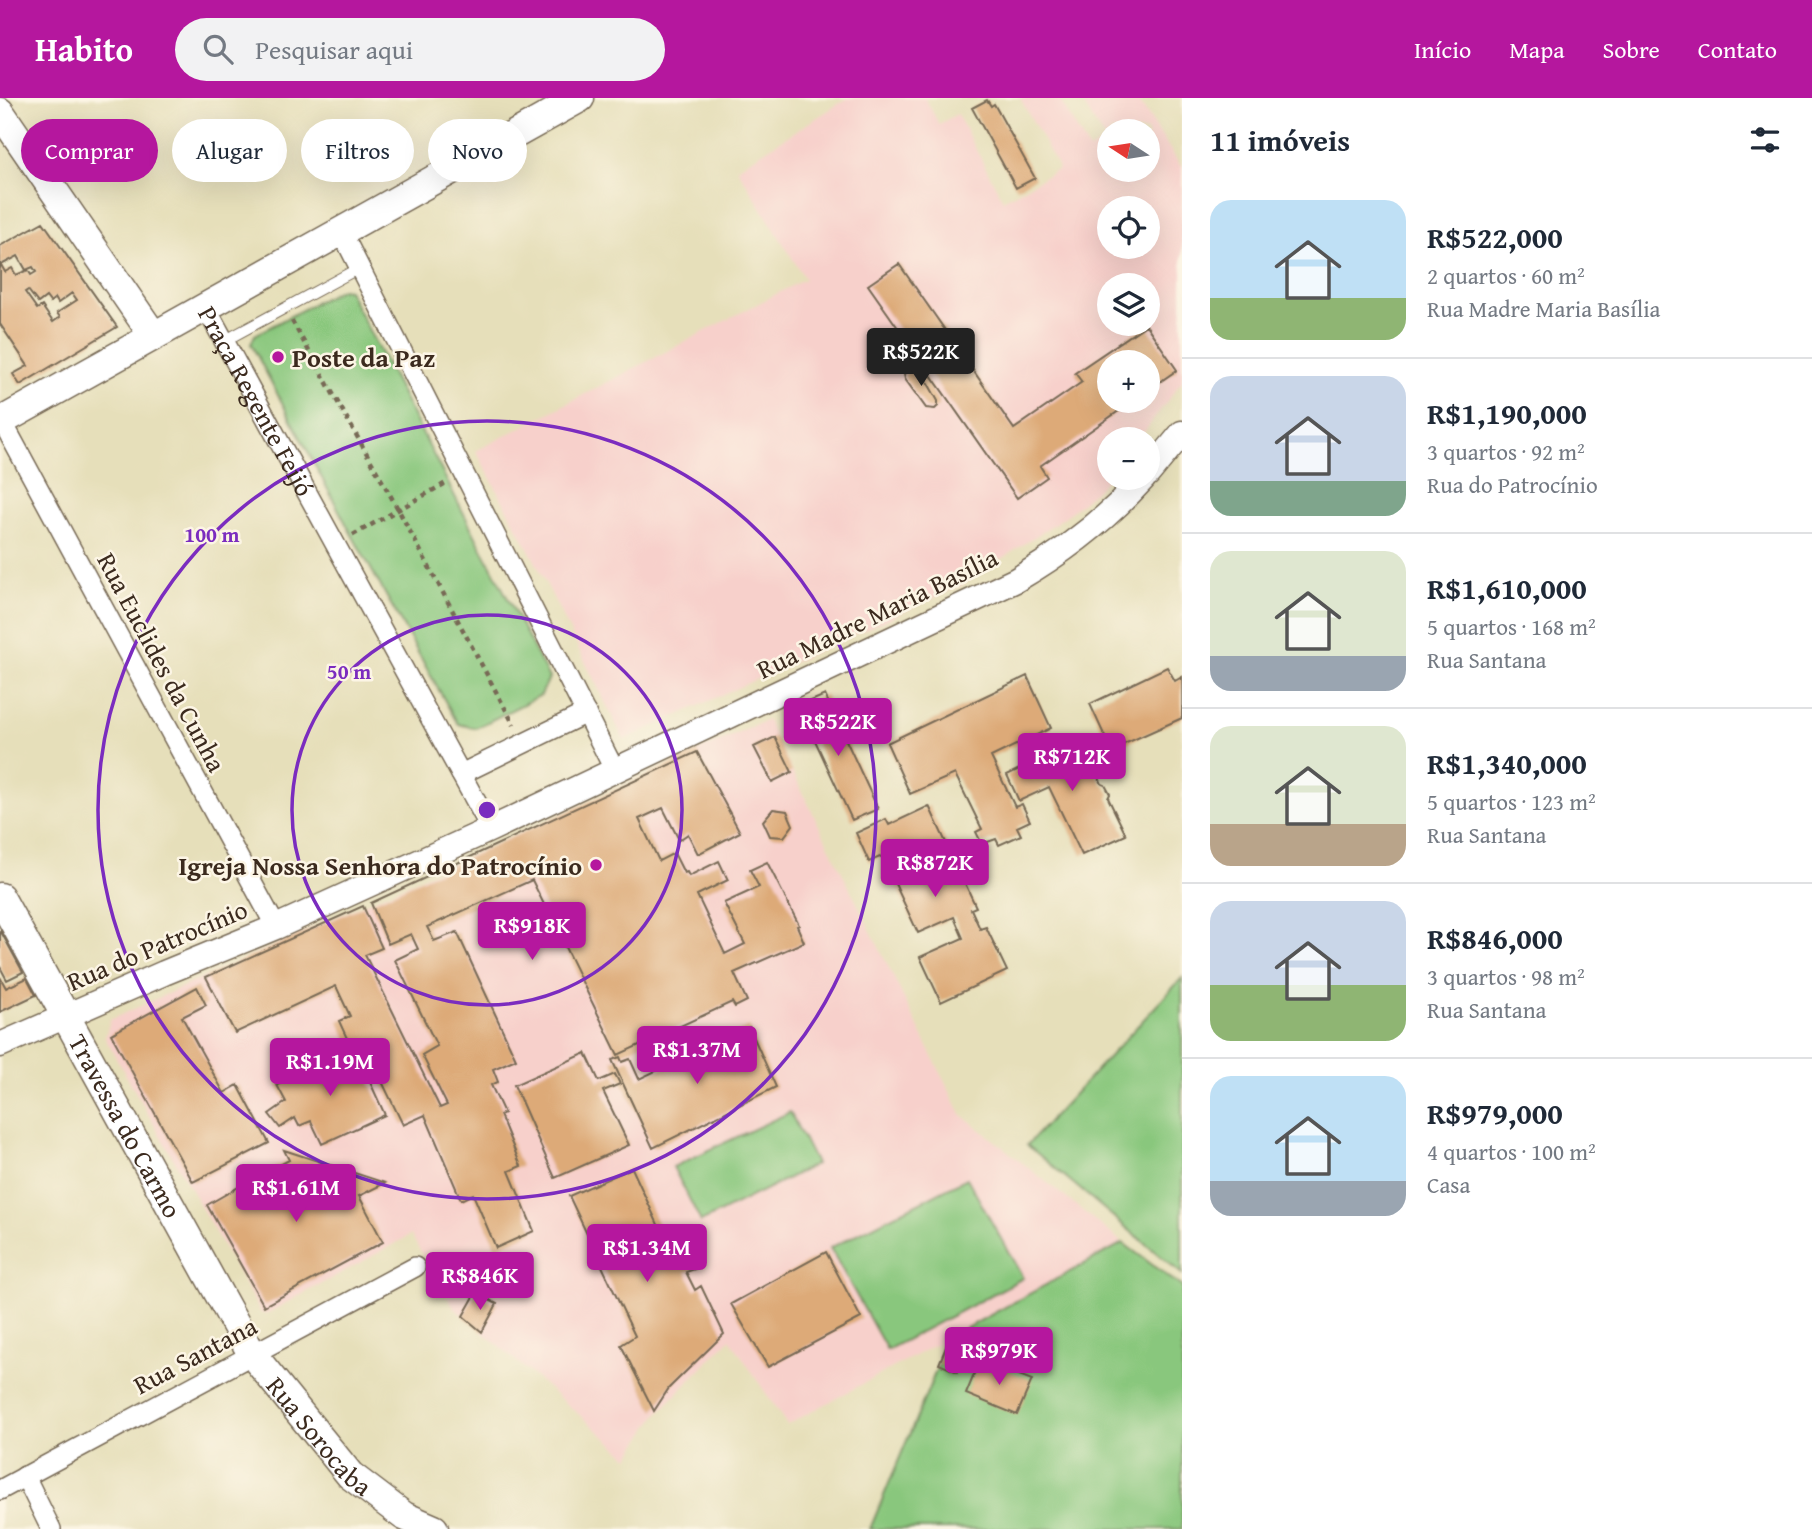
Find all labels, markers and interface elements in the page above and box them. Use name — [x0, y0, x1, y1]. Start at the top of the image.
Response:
search box — [175, 18, 665, 81]
text: Habito — [35, 25, 133, 73]
icon: search — [199, 30, 237, 68]
text: Pesquisar aqui — [255, 30, 413, 69]
text: Início — [1414, 32, 1471, 67]
text: Mapa — [1509, 32, 1565, 67]
text: Sobre — [1603, 32, 1660, 67]
text: Contato — [1698, 32, 1777, 67]
text: 11 imóveis — [1210, 118, 1350, 162]
chip: Comprar — [21, 119, 158, 182]
chip: Alugar — [172, 119, 287, 182]
chip: Filtros — [301, 119, 414, 182]
chip: Novo — [428, 119, 527, 182]
north arrow — [1097, 119, 1160, 182]
map controls — [1097, 119, 1160, 490]
icon: filters — [1746, 121, 1784, 159]
button: locate — [1097, 196, 1160, 259]
text: R$522,000 — [1427, 215, 1563, 259]
icon: home — [1266, 228, 1350, 312]
text: 2 quartos · 60 m² — [1427, 259, 1585, 292]
button: layers — [1097, 273, 1160, 336]
text: Rua Madre Maria Basília — [1427, 292, 1661, 325]
street label: Praça Regente Feijó — [189, 298, 325, 503]
pin: R$522K — [864, 328, 978, 388]
text: R$522K — [883, 334, 959, 367]
place label: Poste da Paz — [292, 338, 435, 377]
marker: Poste da Paz — [270, 349, 286, 365]
button: + — [1097, 350, 1160, 413]
text: R$1,190,000 — [1427, 391, 1587, 435]
icon: home — [1266, 404, 1350, 488]
button: − — [1097, 427, 1160, 490]
text: 3 quartos · 92 m² — [1427, 435, 1585, 468]
text: Rua do Patrocínio — [1427, 468, 1598, 501]
text: 100 m — [184, 519, 240, 550]
street label: Rua Madre Maria Basília — [750, 537, 1005, 688]
street label: Rua Euclides da Cunha — [88, 545, 237, 779]
text: R$1,610,000 — [1427, 566, 1587, 610]
icon: home — [1266, 579, 1350, 663]
text: 5 quartos · 168 m² — [1427, 610, 1596, 643]
text: Rua Santana — [1427, 643, 1546, 676]
text: 50 m — [327, 656, 371, 687]
pin: R$522K — [781, 698, 895, 758]
text: R$522K — [800, 704, 876, 737]
pin: R$712K — [1015, 734, 1129, 793]
text: R$712K — [1034, 739, 1110, 772]
text: R$1,340,000 — [1427, 741, 1587, 785]
icon: home — [1266, 754, 1350, 838]
text: 5 quartos · 123 m² — [1427, 785, 1596, 818]
centre of rings — [475, 798, 499, 822]
text: Rua Santana — [1427, 818, 1546, 851]
pin: R$872K — [878, 840, 992, 899]
text: R$872K — [897, 845, 973, 878]
place label: Igreja Nossa Senhora do Patrocínio — [179, 846, 582, 885]
marker: Igreja Nossa Senhora do Patrocínio — [588, 857, 604, 873]
street label: Rua do Patrocínio — [61, 889, 253, 1001]
pin: R$918K — [475, 902, 589, 962]
text: R$918K — [494, 908, 570, 941]
text: R$846,000 — [1427, 916, 1563, 960]
icon: home — [1266, 929, 1350, 1013]
text: 3 quartos · 98 m² — [1427, 960, 1585, 993]
text: Rua Santana — [1427, 993, 1546, 1026]
street label: Travessa do Carmo — [60, 1026, 193, 1225]
pin: R$1.37M — [632, 1026, 762, 1086]
text: R$1.37M — [653, 1032, 741, 1065]
pin: R$1.19M — [265, 1038, 395, 1098]
text: R$1.19M — [286, 1044, 374, 1077]
text: R$979,000 — [1427, 1091, 1563, 1135]
icon: home — [1266, 1104, 1350, 1188]
text: 4 quartos · 100 m² — [1427, 1135, 1596, 1168]
pin: R$1.61M — [231, 1164, 361, 1224]
text: Casa — [1427, 1168, 1470, 1201]
text: R$1.61M — [252, 1170, 340, 1203]
pin: R$1.34M — [582, 1224, 712, 1284]
text: R$1.34M — [603, 1230, 691, 1263]
pin: R$846K — [423, 1252, 537, 1312]
text: R$846K — [442, 1258, 518, 1291]
street label: Rua Santana — [126, 1306, 264, 1404]
pin: R$979K — [942, 1328, 1056, 1387]
text: R$979K — [961, 1333, 1037, 1366]
street label: Rua Sorocaba — [258, 1367, 381, 1505]

